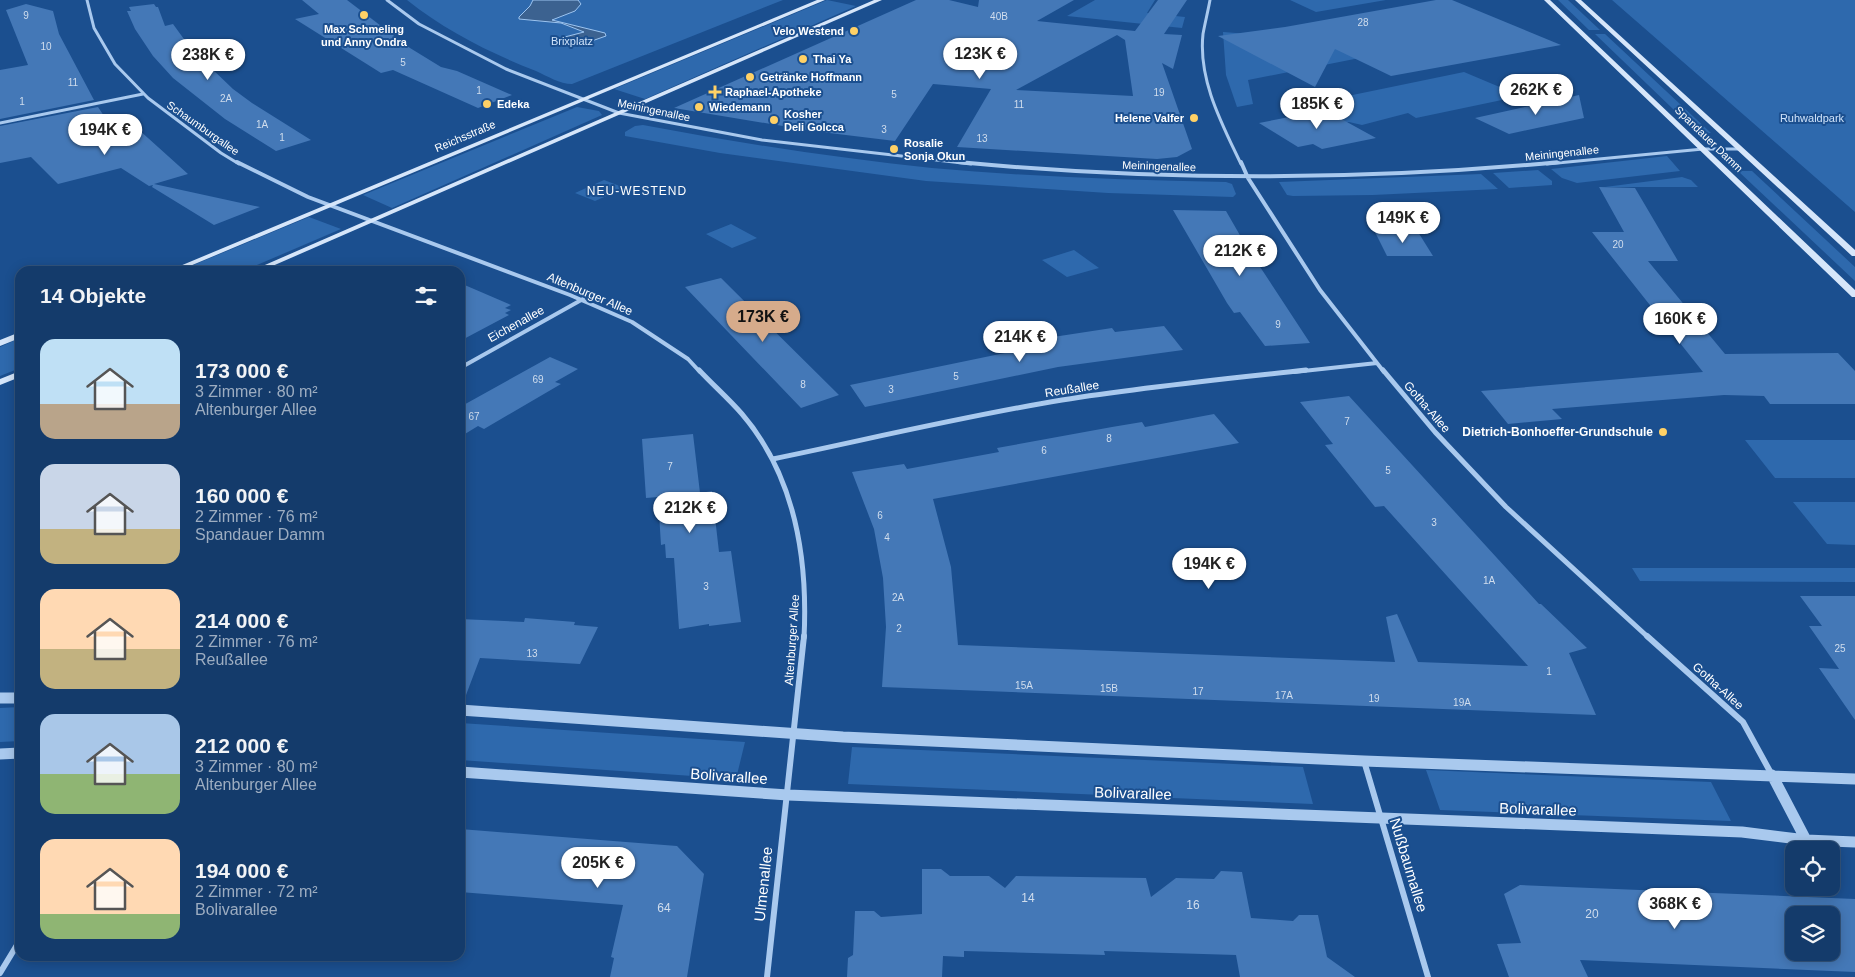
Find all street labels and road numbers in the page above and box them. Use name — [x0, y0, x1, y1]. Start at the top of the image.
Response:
street label: Meiningenallee — [617, 96, 691, 124]
street label: Schaumburgallee — [164, 99, 242, 157]
street label: Spandauer Damm — [1673, 104, 1745, 174]
street label: Reichsstraße — [433, 118, 497, 154]
street label: Meiningenallee — [1525, 143, 1599, 163]
street label: Meiningenallee — [1122, 159, 1196, 173]
street label: Altenburger Allee — [545, 270, 635, 318]
street label: Eichenallee — [485, 303, 547, 345]
street label: Reußallee — [1044, 378, 1100, 400]
street label: Gotha-Allee — [1401, 378, 1453, 436]
street label: Altenburger Allee — [782, 594, 802, 686]
street label: Gotha-Allee — [1690, 660, 1746, 713]
street label: Bolivarallee — [690, 765, 768, 787]
street label: Bolivarallee — [1094, 783, 1172, 803]
street label: Bolivarallee — [1499, 799, 1577, 819]
street label: Nußbaumallee — [1387, 816, 1431, 914]
street label: Ulmenallee — [751, 846, 775, 922]

